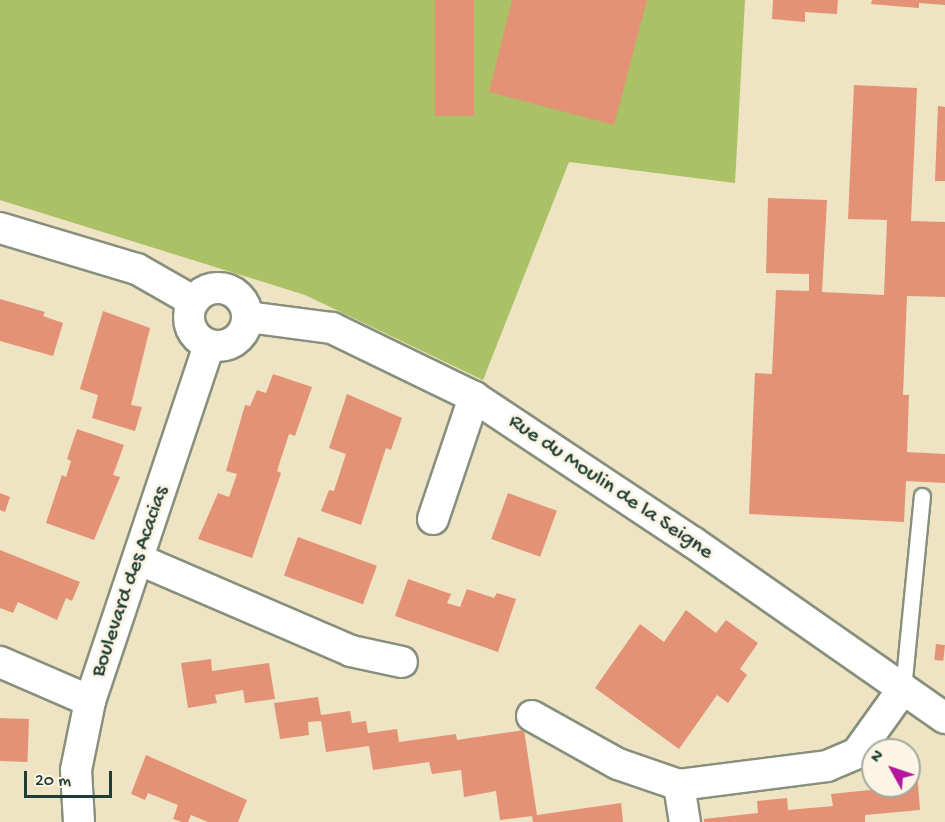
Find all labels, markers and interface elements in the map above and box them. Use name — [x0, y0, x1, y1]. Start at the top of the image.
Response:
street label: Rue du Moulin de la Seigne — [503, 410, 717, 566]
street label: Boulevard des Acacias — [86, 483, 176, 681]
north arrow — [861, 738, 921, 798]
text: N — [868, 747, 889, 768]
scale bar — [27, 759, 116, 797]
text: 20 m — [35, 771, 71, 792]

